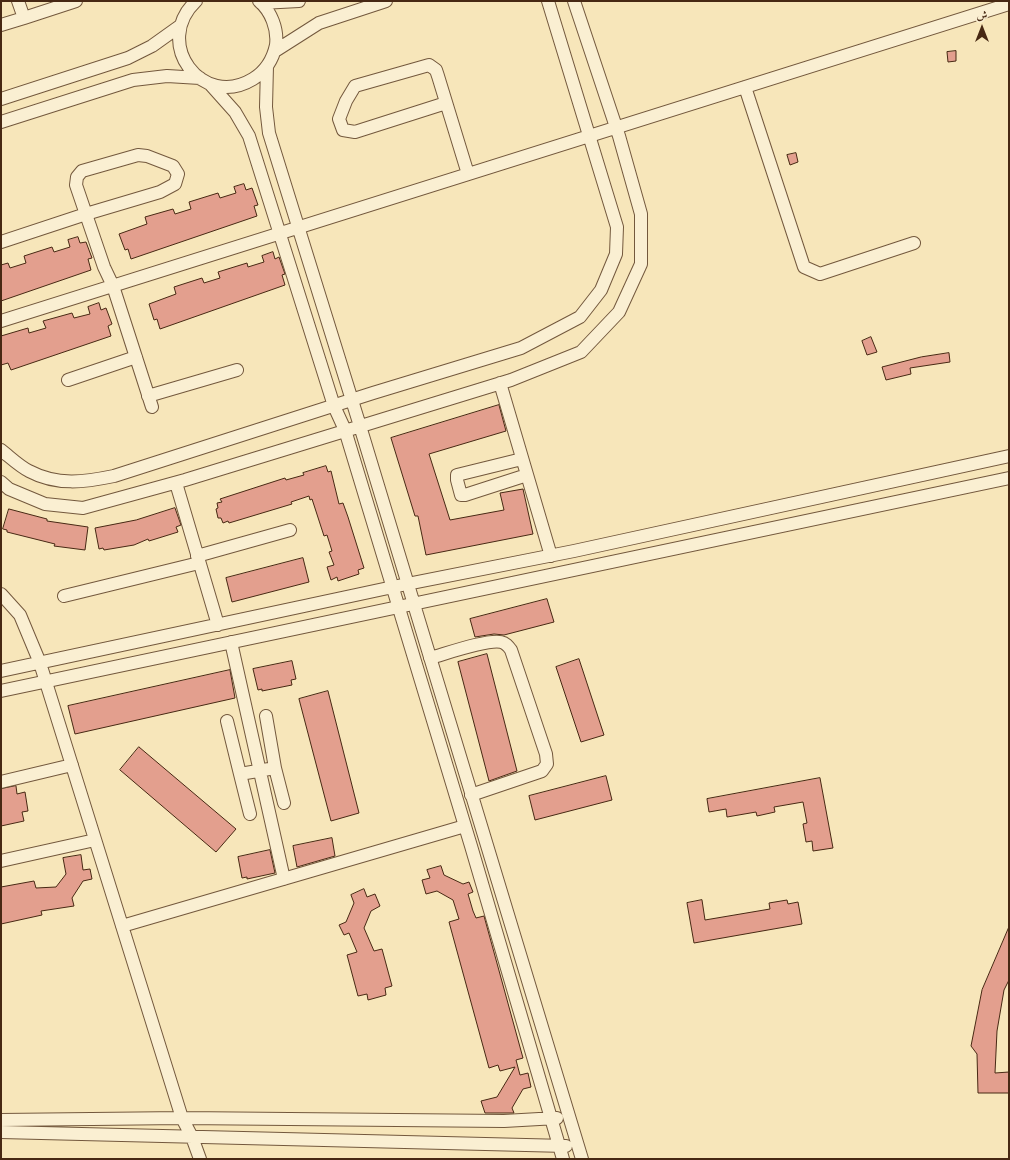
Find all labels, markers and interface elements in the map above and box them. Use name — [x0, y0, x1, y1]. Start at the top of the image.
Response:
north arrow — [962, 8, 1002, 48]
text: ش — [977, 9, 987, 22]

